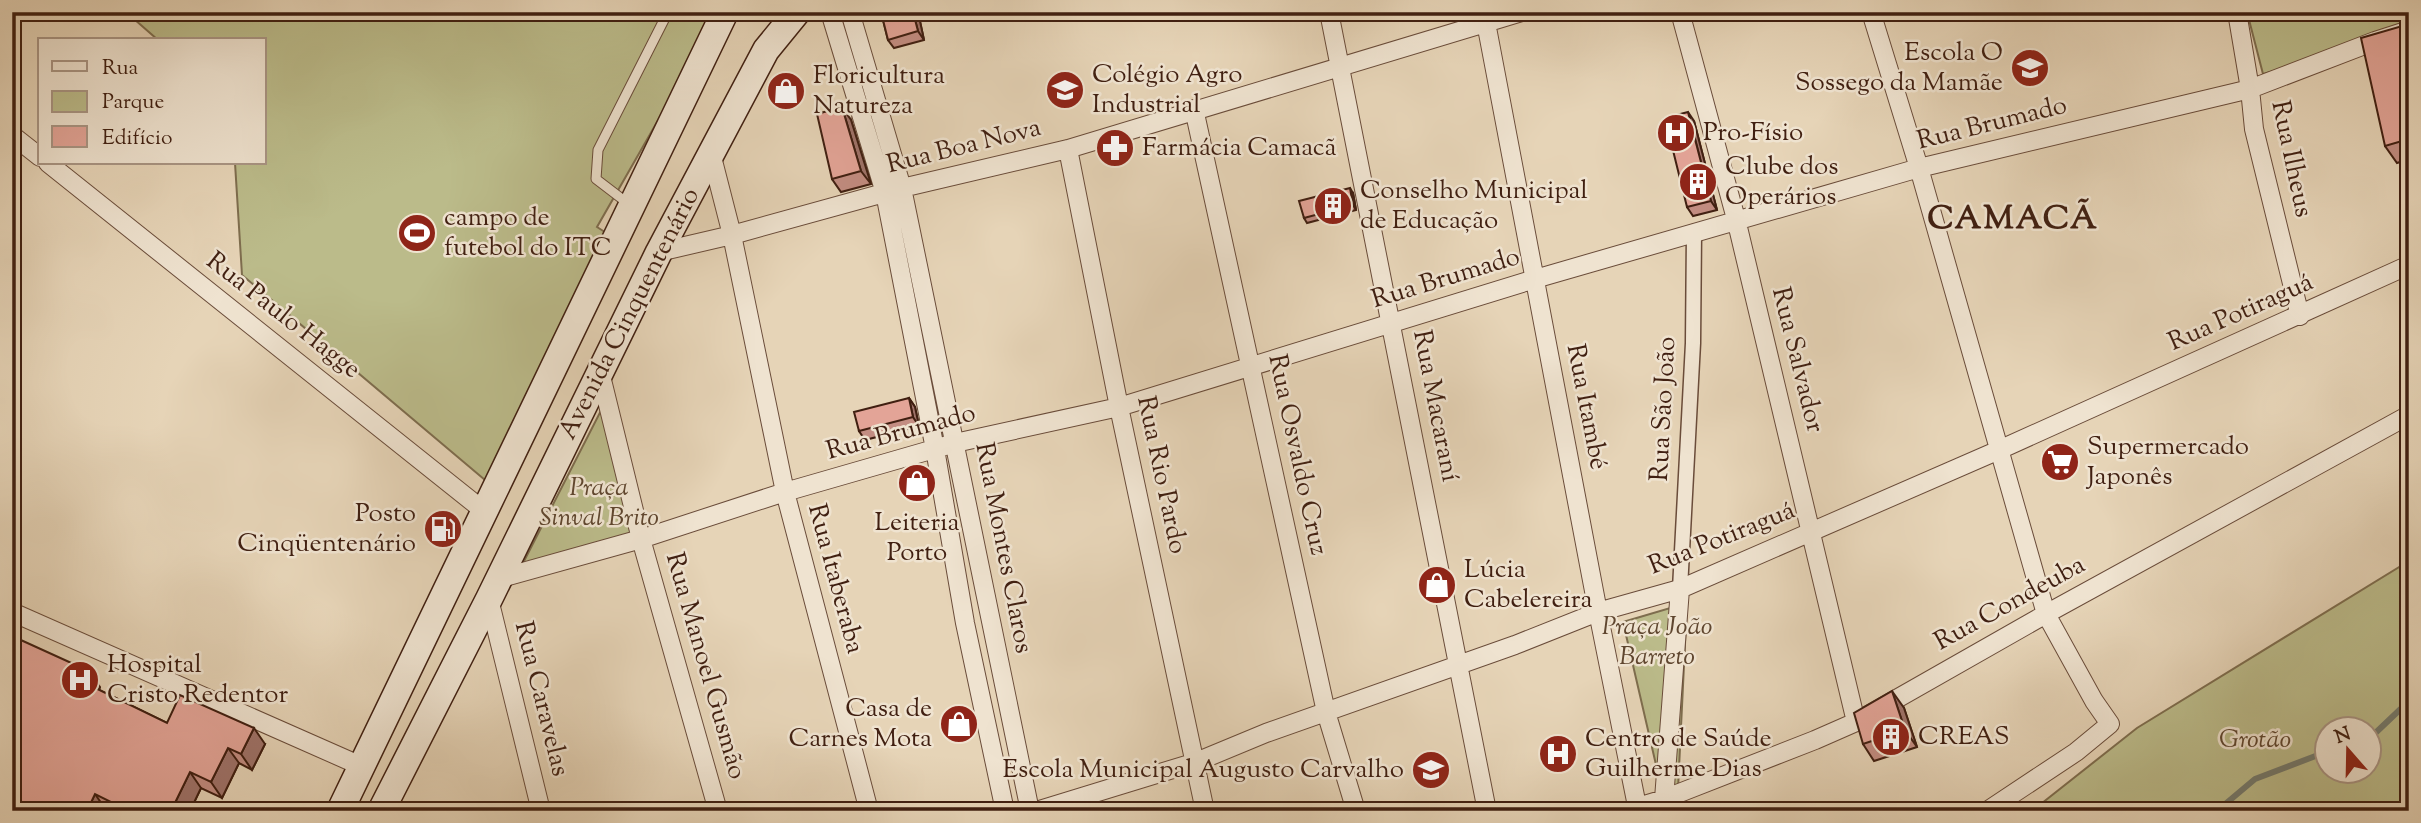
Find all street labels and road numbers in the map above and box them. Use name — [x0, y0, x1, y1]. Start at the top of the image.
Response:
street label: Rua Brumado — [1913, 88, 2071, 160]
street label: Rua Ilheus — [2261, 97, 2321, 221]
street label: Rua Boa Nova — [883, 110, 1045, 184]
street label: Avenida Cinquentenário — [550, 182, 710, 446]
street label: Rua Brumado — [1367, 239, 1525, 319]
street label: Rua Paulo Hagge — [198, 244, 368, 388]
street label: Rua Potiraguá — [2163, 265, 2319, 361]
street label: Rua Salvador — [1761, 283, 1833, 437]
street label: Rua Macaraní — [1402, 327, 1468, 485]
street label: Rua São João — [1642, 336, 1686, 482]
street label: Rua Itambé — [1556, 341, 1616, 473]
street label: Rua Osvaldo Cruz — [1258, 351, 1336, 559]
street label: Rua Rio Pardo — [1126, 393, 1196, 557]
street label: Rua Brumado — [822, 395, 980, 471]
street label: Rua Montes Claros — [964, 439, 1042, 657]
street label: Rua Potiraguá — [1643, 493, 1801, 585]
street label: Rua Itaberaba — [797, 500, 873, 658]
street label: Rua Condeuba — [1928, 547, 2092, 661]
street label: Rua Manoel Gusmão — [655, 548, 755, 784]
street label: Rua Caravelas — [504, 618, 578, 780]

